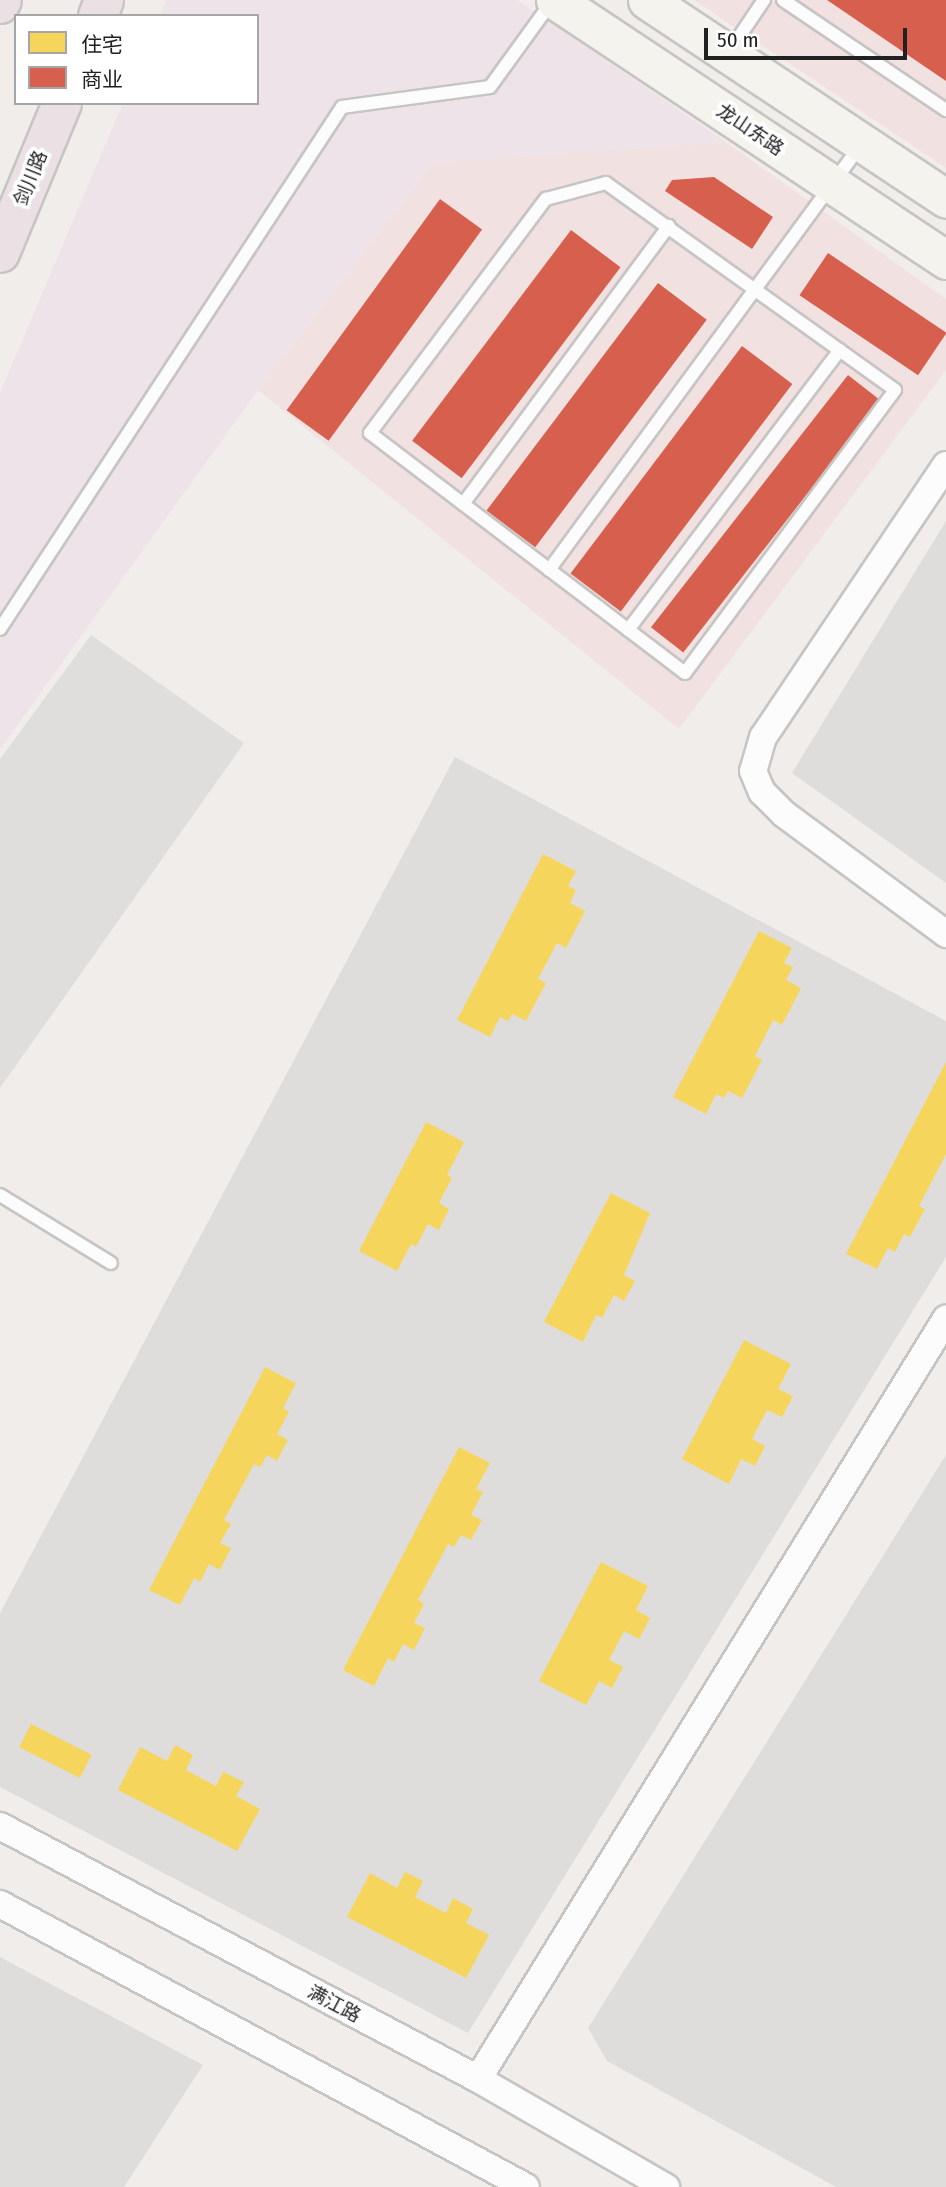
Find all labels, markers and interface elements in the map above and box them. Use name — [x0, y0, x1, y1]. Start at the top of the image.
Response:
legend — [14, 14, 259, 105]
scale bar — [708, 14, 911, 58]
text: 50 m — [717, 27, 759, 53]
text: 住宅 — [81, 32, 123, 58]
text: 商业 — [81, 67, 123, 93]
street label: 龙山东路 — [712, 99, 788, 161]
street label: 剑川路 — [10, 147, 52, 209]
street label: 满江路 — [303, 1981, 365, 2027]

